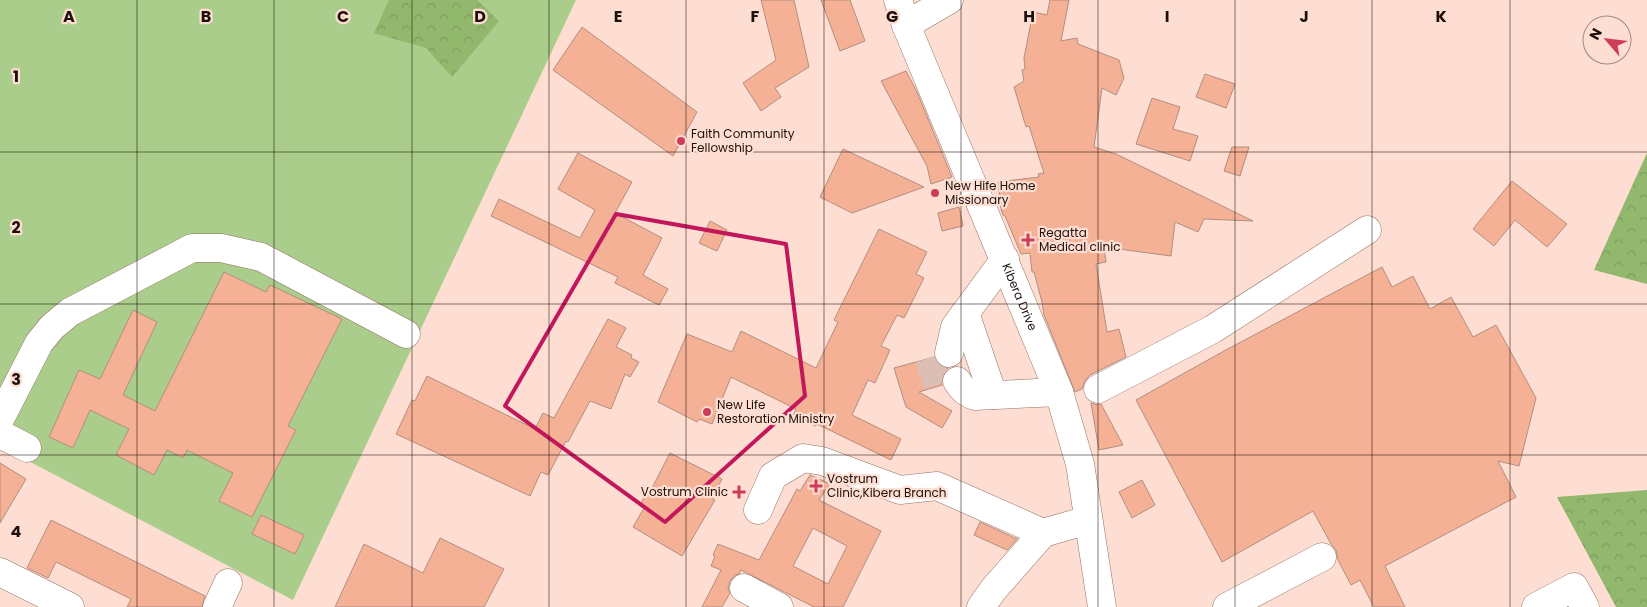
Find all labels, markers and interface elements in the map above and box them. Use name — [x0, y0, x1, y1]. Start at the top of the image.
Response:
text: A — [63, 5, 75, 28]
text: B — [201, 5, 211, 28]
text: C — [337, 5, 349, 28]
text: D — [474, 5, 486, 28]
text: E — [614, 5, 622, 28]
text: F — [751, 5, 760, 28]
text: G — [886, 5, 898, 28]
text: H — [1023, 5, 1035, 28]
text: I — [1165, 5, 1169, 28]
text: J — [1299, 5, 1309, 28]
text: K — [1435, 5, 1447, 28]
north arrow — [1582, 15, 1632, 65]
text: N — [1584, 25, 1607, 43]
text: 1 — [13, 65, 19, 88]
place label: Faith Community Fellowship — [691, 125, 795, 156]
marker: Faith Community Fellowship — [675, 135, 687, 147]
place label: New Hife Home Missionary — [945, 177, 1036, 208]
marker: New Hife Home Missionary — [929, 187, 941, 199]
text: 2 — [11, 216, 21, 239]
place label: Regatta Medical clinic — [1039, 224, 1121, 255]
marker: Regatta Medical clinic — [1021, 233, 1035, 247]
street label: Kibera Drive — [998, 261, 1042, 333]
text: 3 — [11, 368, 21, 391]
place label: New Life Restoration Ministry — [717, 396, 835, 427]
marker: New Life Restoration Ministry — [701, 406, 713, 418]
place label: Vostrum Clinic,Kibera Branch — [827, 470, 947, 501]
marker: Vostrum Clinic,Kibera Branch — [809, 479, 823, 493]
place label: Vostrum Clinic — [641, 483, 728, 500]
marker: Vostrum Clinic — [732, 485, 746, 499]
text: 4 — [11, 520, 22, 543]

